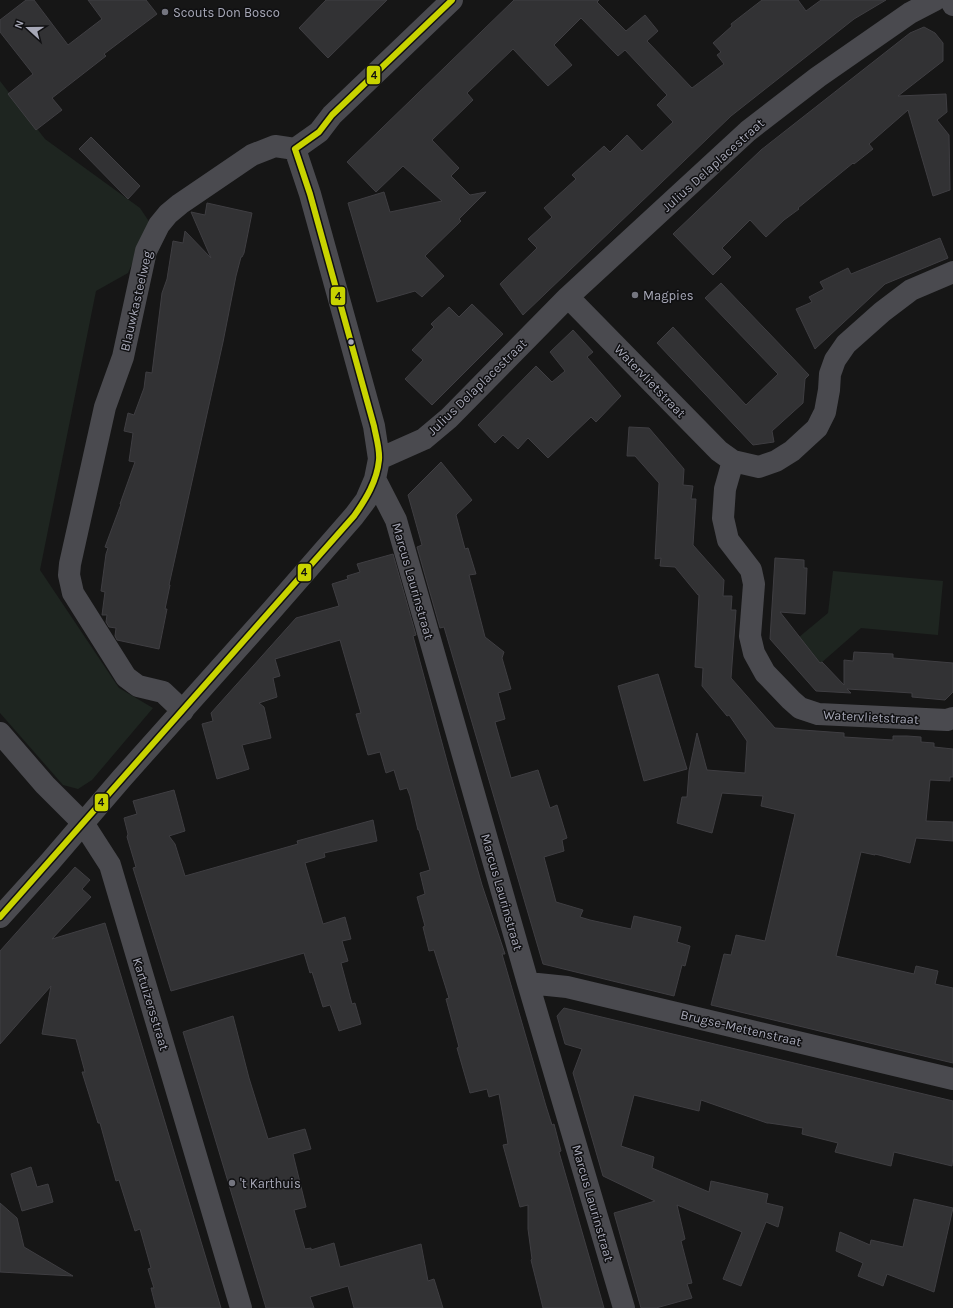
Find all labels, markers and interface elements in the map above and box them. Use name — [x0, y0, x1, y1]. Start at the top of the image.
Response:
place label: Scouts Don Bosco — [173, 5, 280, 20]
marker: Scouts Don Bosco — [160, 7, 170, 17]
north arrow — [8, 8, 48, 48]
text: N — [12, 19, 27, 31]
line badge: 4 — [366, 65, 381, 85]
text: 4 — [371, 69, 378, 82]
street label: Julius Delaplacestraat — [659, 115, 767, 215]
street label: Blauwkasteelweg — [117, 249, 155, 353]
line badge: 4 — [330, 286, 346, 306]
place label: Magpies — [643, 288, 694, 303]
text: 4 — [335, 290, 342, 303]
marker: Magpies — [630, 290, 640, 300]
street label: Julius Delaplacestraat — [424, 336, 530, 438]
unlabelled marker — [346, 337, 356, 347]
street label: Watervlietstraat — [611, 341, 689, 421]
street label: Marcus Laurinstraat — [389, 521, 437, 641]
line badge: 4 — [297, 563, 312, 582]
text: 4 — [301, 566, 308, 579]
street label: Watervlietstraat — [823, 707, 919, 727]
line badge: 4 — [94, 793, 109, 812]
text: 4 — [98, 796, 105, 809]
street label: Marcus Laurinstraat — [478, 832, 526, 952]
street label: Kartuizersstraat — [130, 956, 172, 1052]
street label: Brugse-Mettenstraat — [679, 1007, 803, 1049]
street label: Marcus Laurinstraat — [569, 1143, 617, 1263]
place label: 't Karthuis — [240, 1176, 301, 1191]
marker: 't Karthuis — [227, 1178, 237, 1188]

